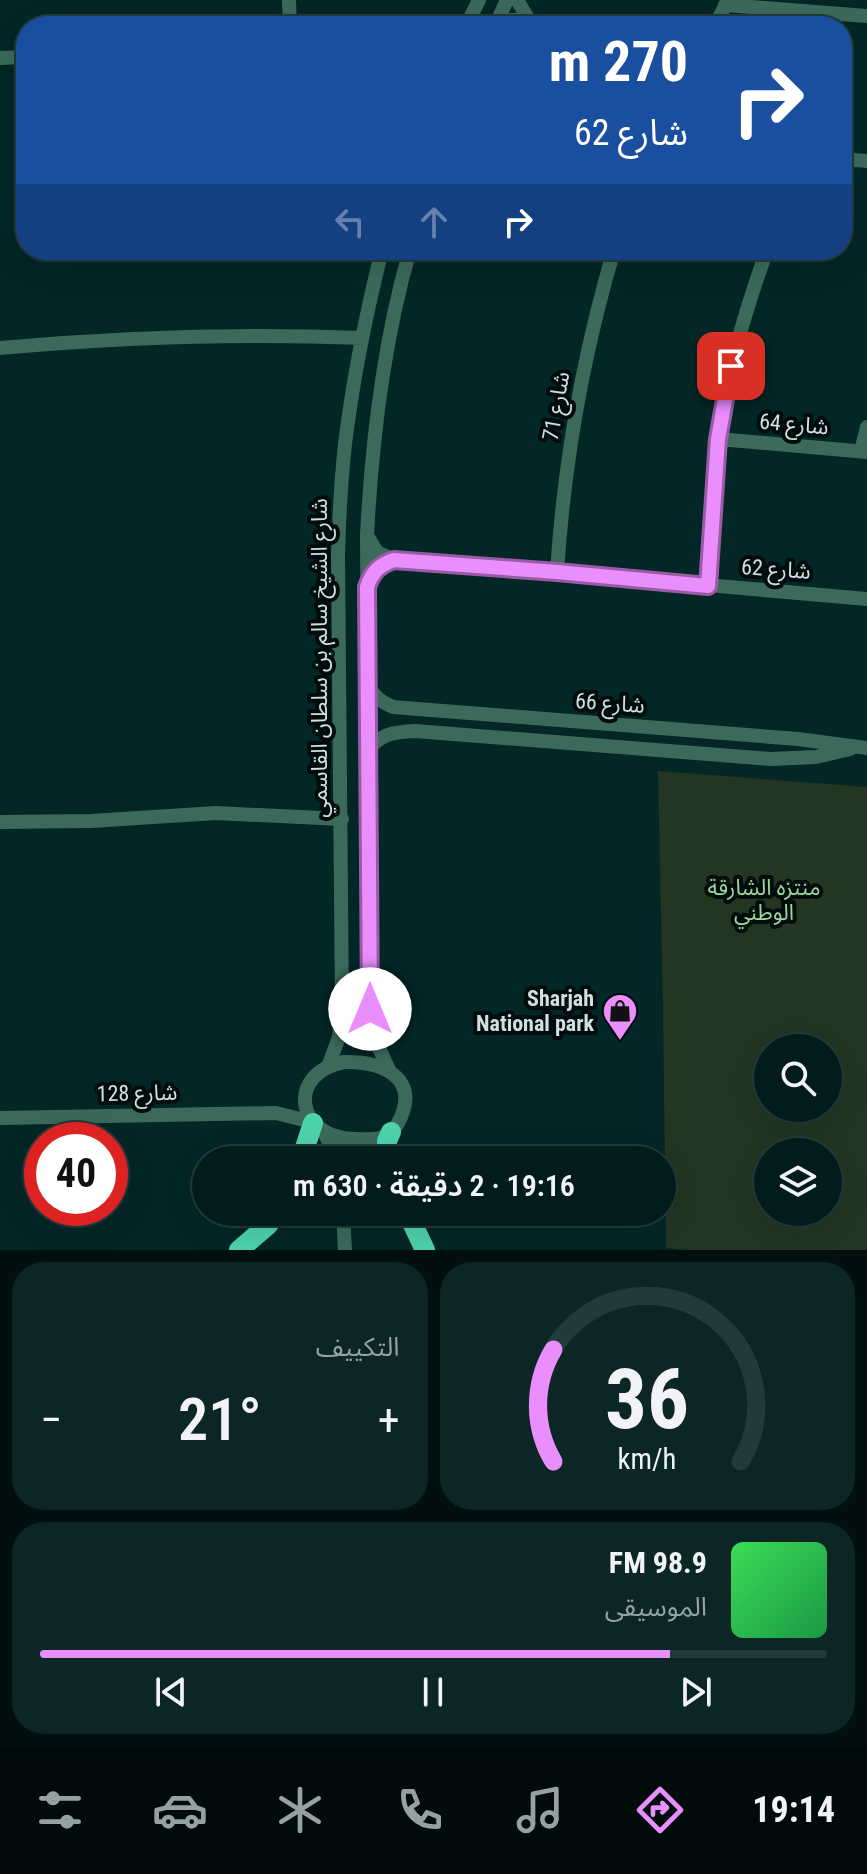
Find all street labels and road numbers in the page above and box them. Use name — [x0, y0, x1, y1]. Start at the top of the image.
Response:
street label: شارع 71 — [538, 370, 578, 443]
street label: شارع 64 — [758, 409, 830, 443]
street label: شارع الشيخ سالم بن سلطان القاسمي — [307, 498, 336, 818]
street label: شارع 62 — [740, 554, 812, 588]
street label: شارع 66 — [574, 688, 646, 722]
street label: شارع 128 — [97, 1080, 178, 1110]

